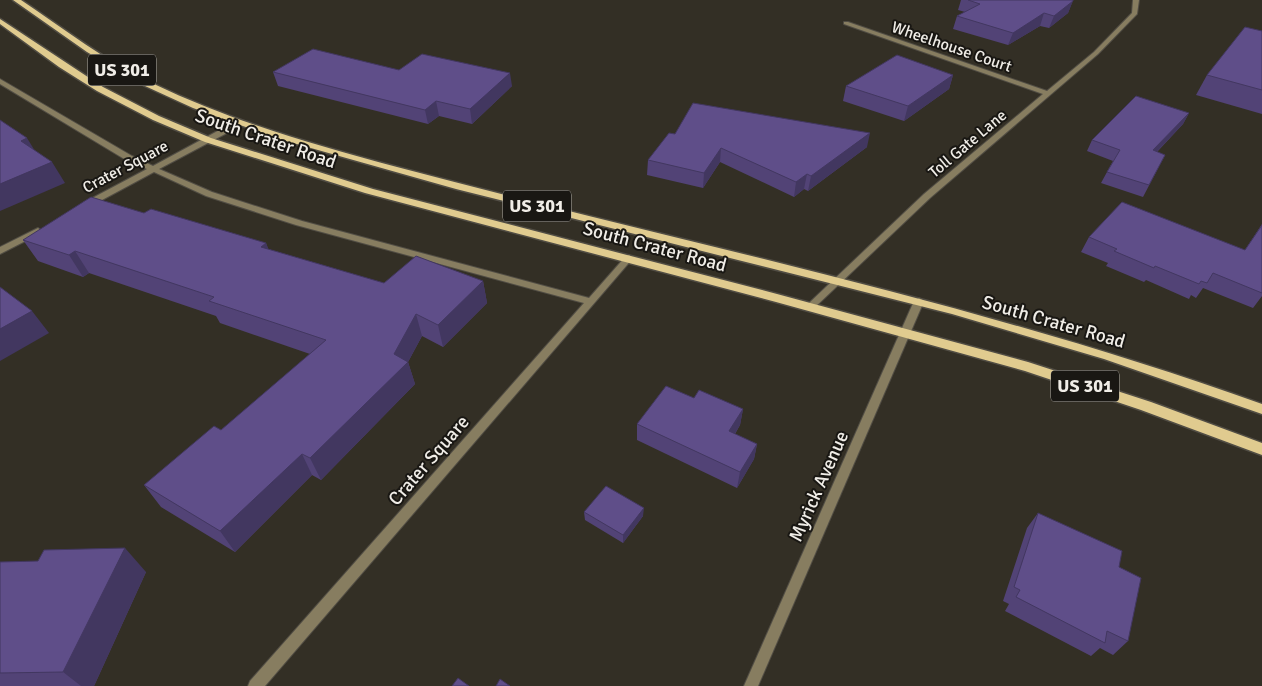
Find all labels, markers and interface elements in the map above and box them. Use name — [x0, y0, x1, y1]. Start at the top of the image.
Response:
street label: Wheelhouse Court — [889, 17, 1015, 77]
road number: US 301 — [88, 54, 156, 86]
street label: South Crater Road — [192, 104, 339, 174]
street label: Toll Gate Lane — [924, 105, 1011, 182]
street label: Crater Square — [79, 136, 172, 198]
road number: US 301 — [503, 190, 571, 222]
street label: South Crater Road — [580, 216, 729, 278]
street label: South Crater Road — [979, 290, 1128, 354]
road number: US 301 — [1051, 371, 1119, 402]
street label: Crater Square — [383, 411, 474, 511]
street label: Myrick Avenue — [784, 427, 854, 546]

